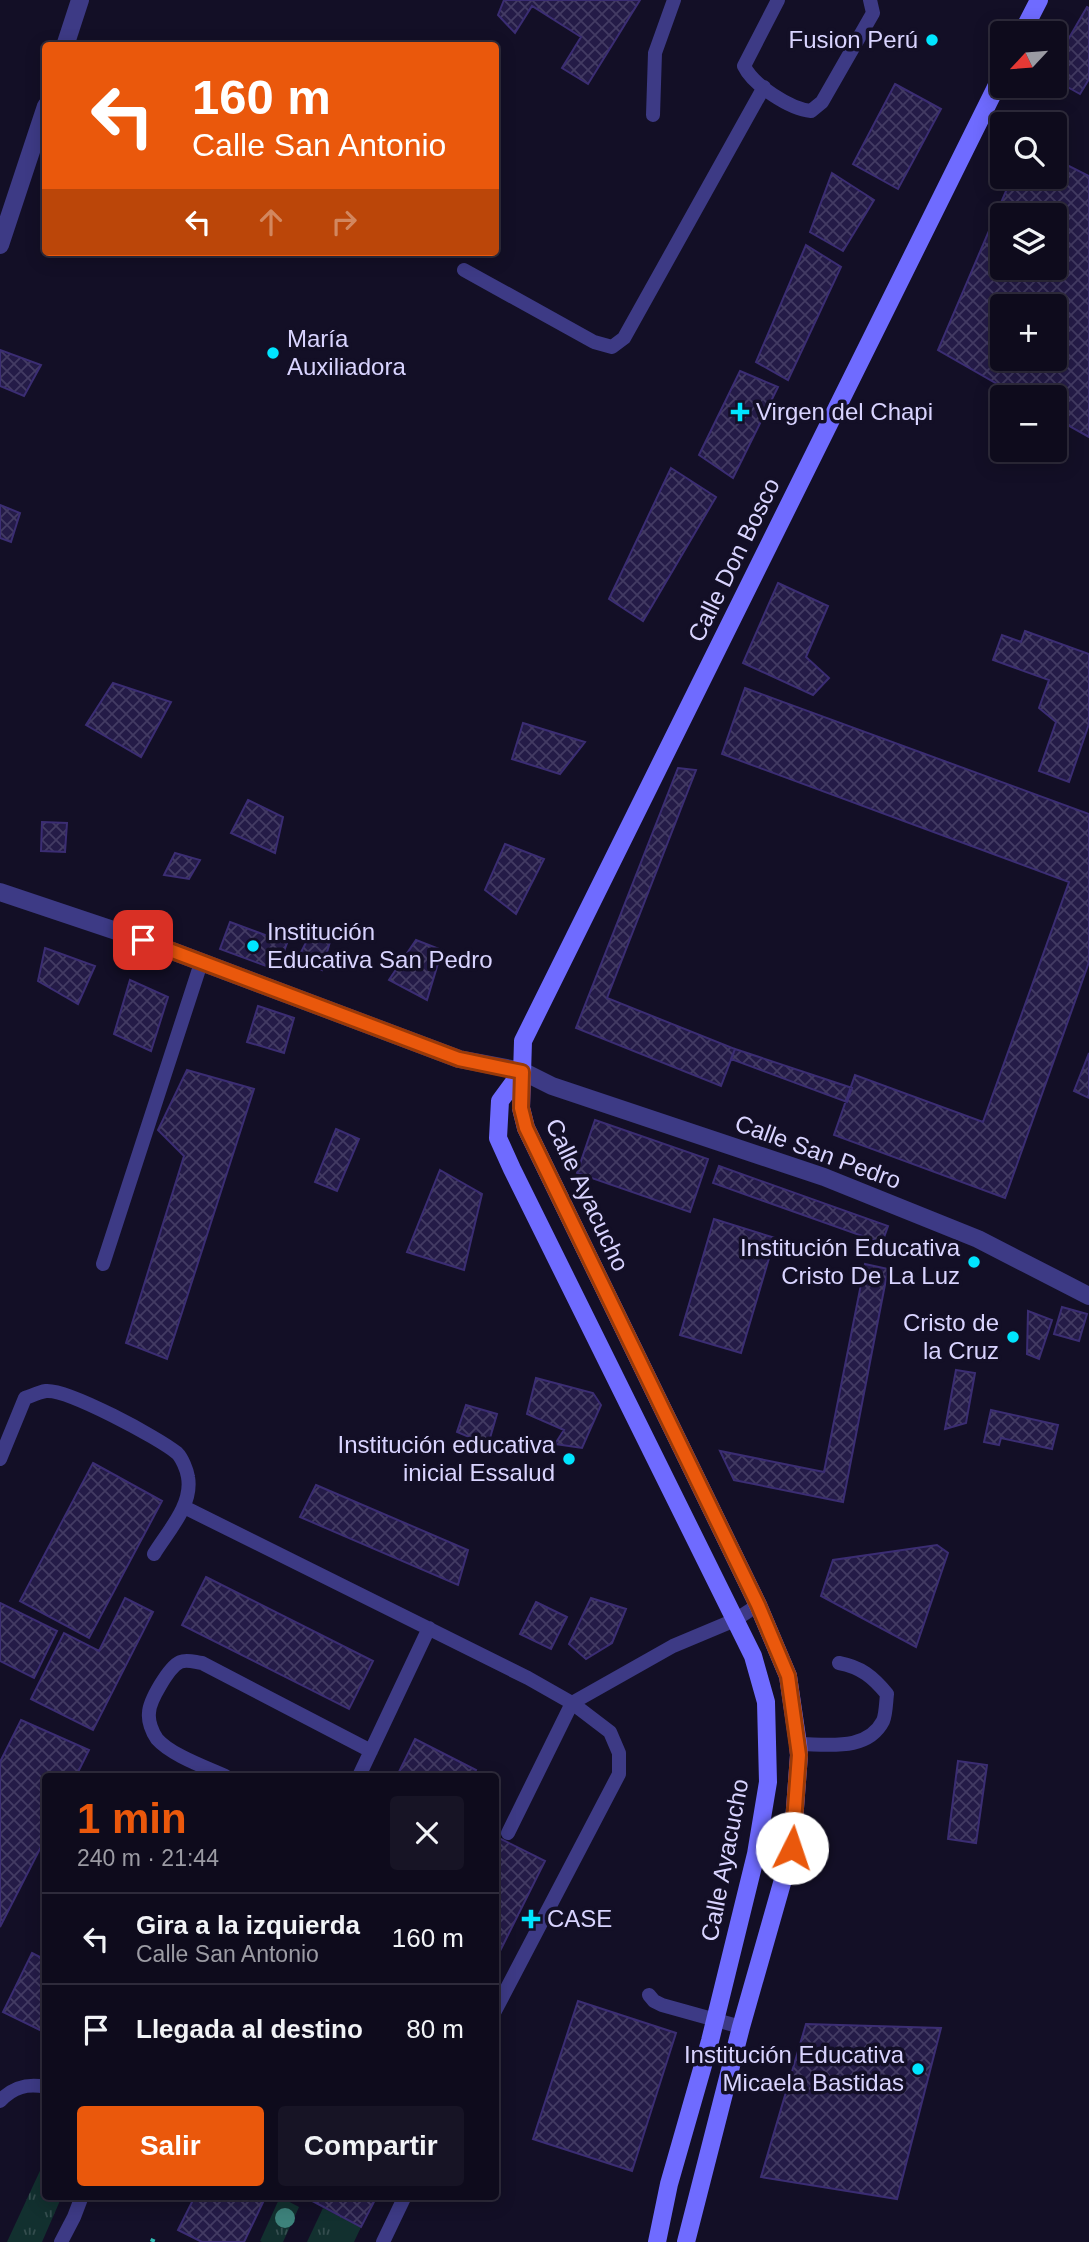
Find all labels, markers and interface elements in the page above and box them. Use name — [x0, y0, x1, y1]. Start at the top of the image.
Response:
north arrow — [990, 21, 1068, 98]
map controls — [990, 21, 1067, 462]
place label: Fusion Perú — [789, 26, 918, 53]
marker: Fusion Perú — [924, 32, 940, 48]
icon: left — [77, 70, 168, 161]
text: 160 m — [192, 70, 331, 124]
button: search — [990, 112, 1067, 189]
text: Calle San Antonio — [192, 127, 446, 163]
icon: left — [179, 203, 217, 241]
icon: ahead — [252, 203, 290, 241]
icon: right — [325, 203, 363, 241]
button: layers — [990, 203, 1067, 280]
button: + — [990, 294, 1067, 371]
place label: María Auxiliadora — [287, 325, 406, 380]
marker: María Auxiliadora — [265, 345, 281, 361]
button: − — [990, 385, 1067, 462]
place label: Virgen del Chapi — [756, 398, 933, 425]
marker: Virgen del Chapi — [730, 402, 750, 422]
street label: Calle Don Bosco — [682, 474, 785, 646]
pin — [113, 910, 173, 970]
place label: Institución Educativa San Pedro — [267, 918, 492, 973]
icon: arrive — [124, 921, 162, 959]
marker: Institución Educativa San Pedro — [245, 938, 261, 954]
street label: Calle San Pedro — [731, 1109, 905, 1194]
street label: Calle Ayacucho — [540, 1114, 635, 1275]
place label: Institución Educativa Cristo De La Luz — [740, 1234, 961, 1289]
marker: Institución Educativa Cristo De La Luz — [966, 1254, 982, 1270]
place label: Cristo de la Cruz — [903, 1309, 999, 1364]
marker: Cristo de la Cruz — [1005, 1329, 1021, 1345]
place label: Institución educativa inicial Essalud — [338, 1431, 556, 1486]
marker: Institución educativa inicial Essalud — [561, 1451, 577, 1467]
street label: Calle Ayacucho — [696, 1776, 754, 1943]
text: 1 min — [77, 1795, 187, 1842]
button: close — [390, 1796, 464, 1870]
position arrow — [755, 1811, 829, 1885]
text: 240 m · 21:44 — [77, 1845, 219, 1871]
place label: CASE — [547, 1905, 612, 1932]
marker: CASE — [521, 1909, 541, 1929]
text: Gira a la izquierda — [136, 1910, 360, 1940]
icon: left — [77, 1920, 115, 1958]
text: 160 m — [392, 1923, 464, 1953]
text: Calle San Antonio — [136, 1941, 319, 1967]
icon: arrive — [77, 2011, 115, 2049]
text: Llegada al destino — [136, 2014, 363, 2044]
text: 80 m — [406, 2014, 464, 2044]
place label: Institución Educativa Micaela Bastidas — [684, 2041, 905, 2096]
marker: Institución Educativa Micaela Bastidas — [910, 2061, 926, 2077]
button: Salir — [77, 2106, 264, 2186]
button: Compartir — [278, 2106, 464, 2186]

